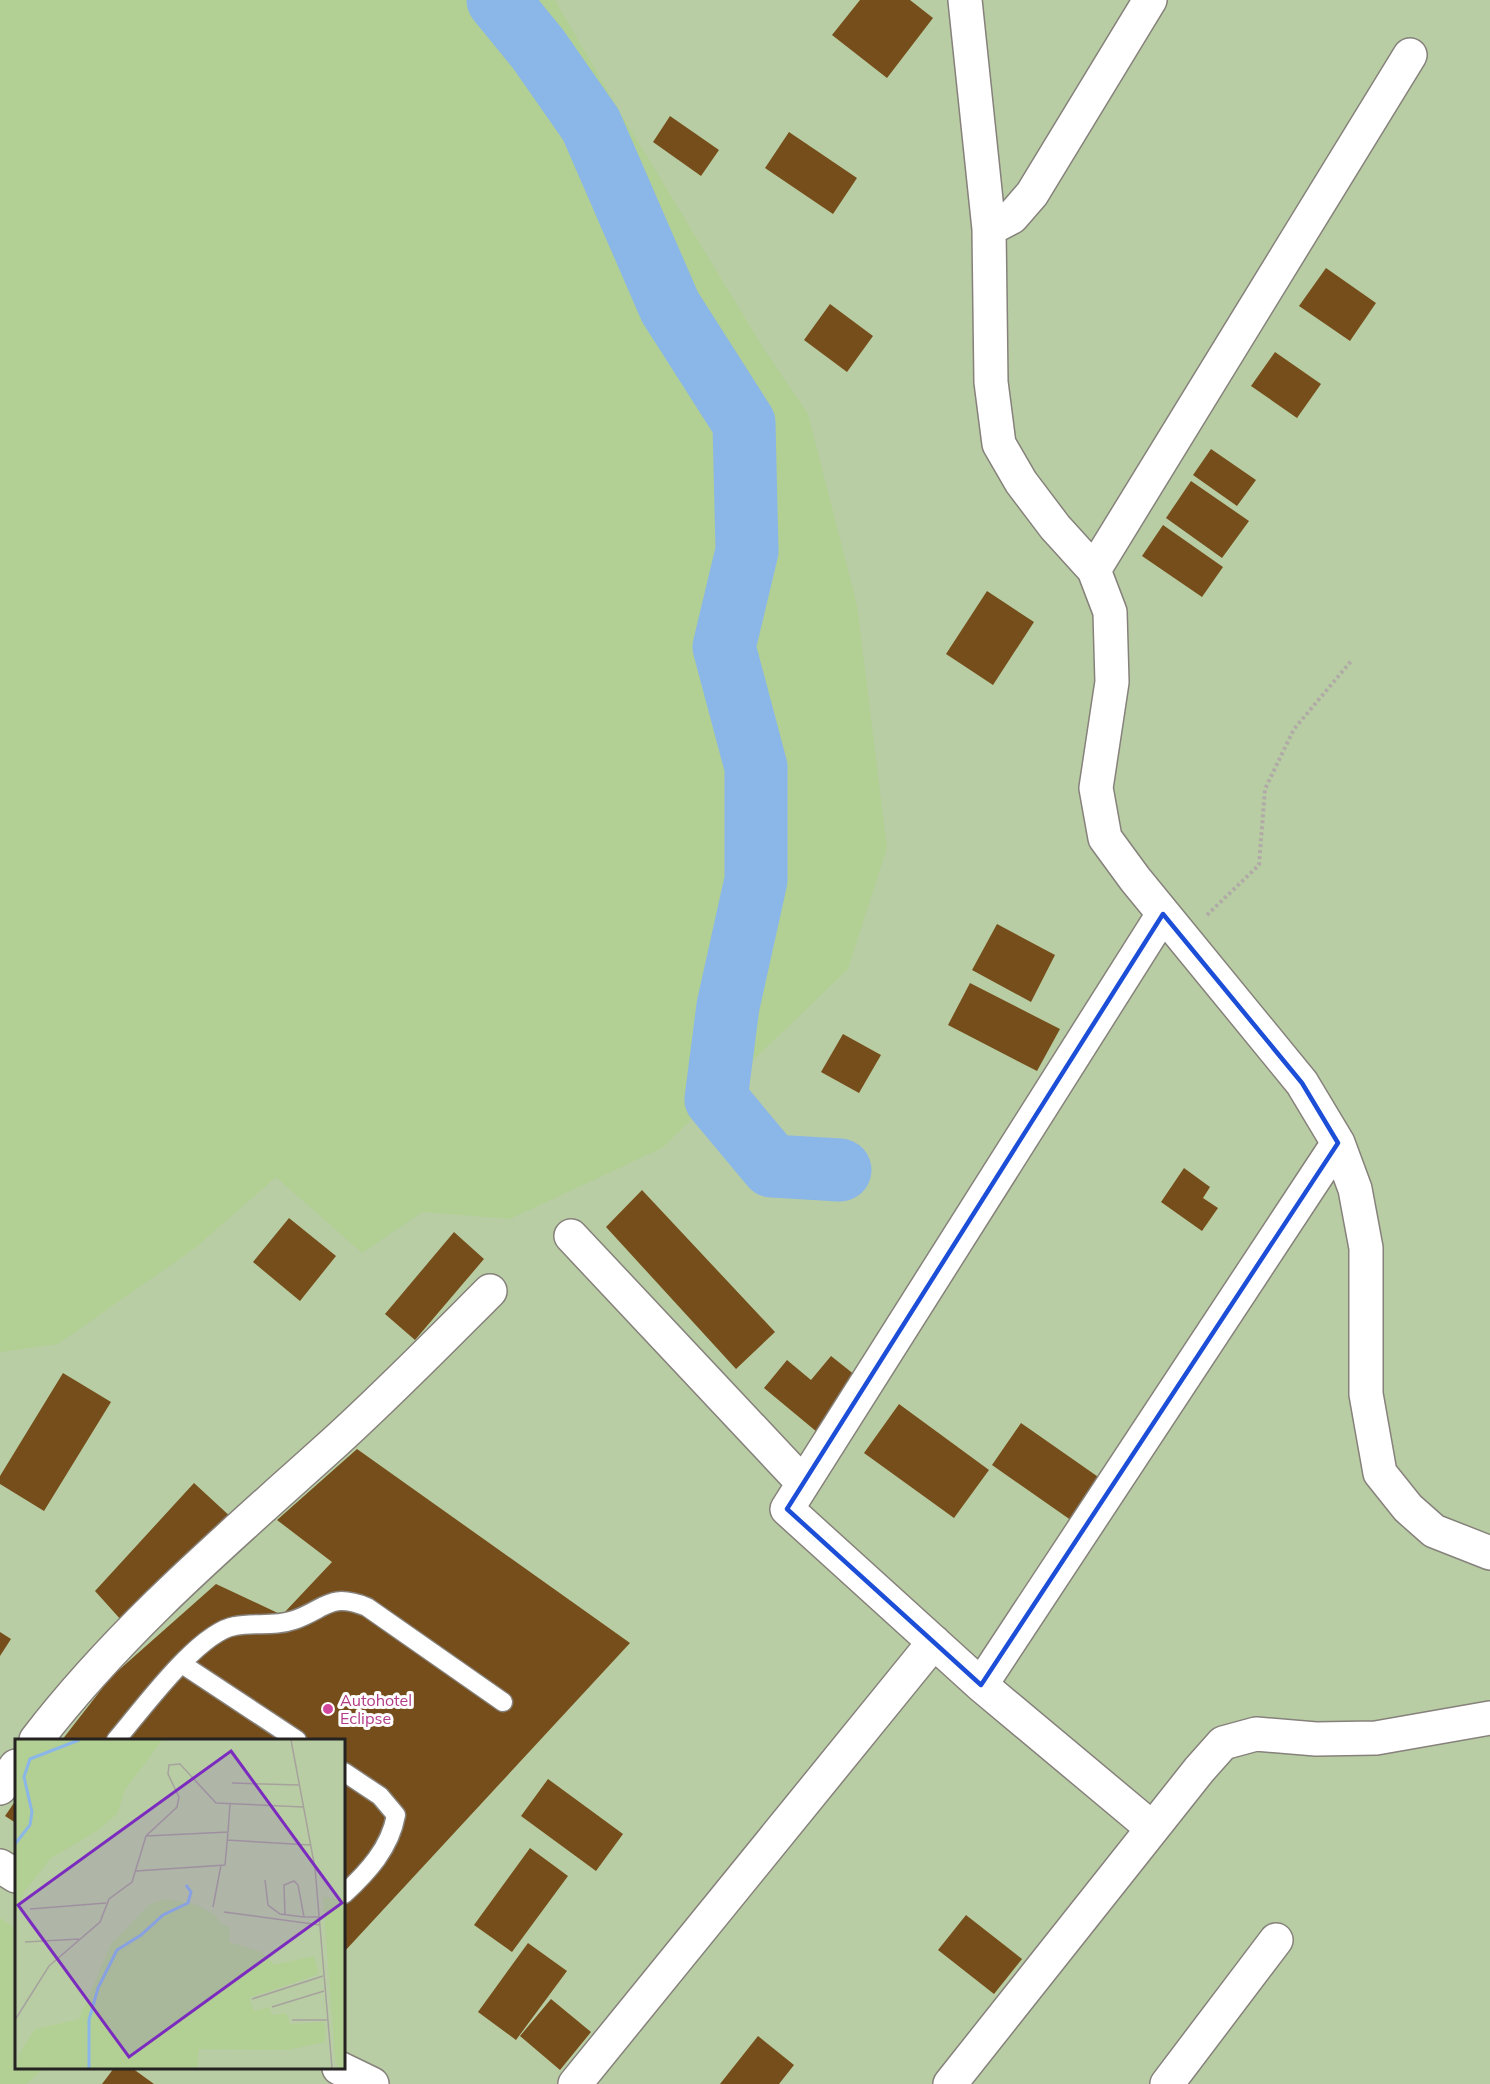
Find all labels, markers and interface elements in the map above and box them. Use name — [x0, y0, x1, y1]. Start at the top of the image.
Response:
place label: Autohotel Eclipse — [340, 1690, 412, 1728]
marker: Autohotel Eclipse — [321, 1702, 335, 1716]
inset map — [15, 1739, 345, 2069]

